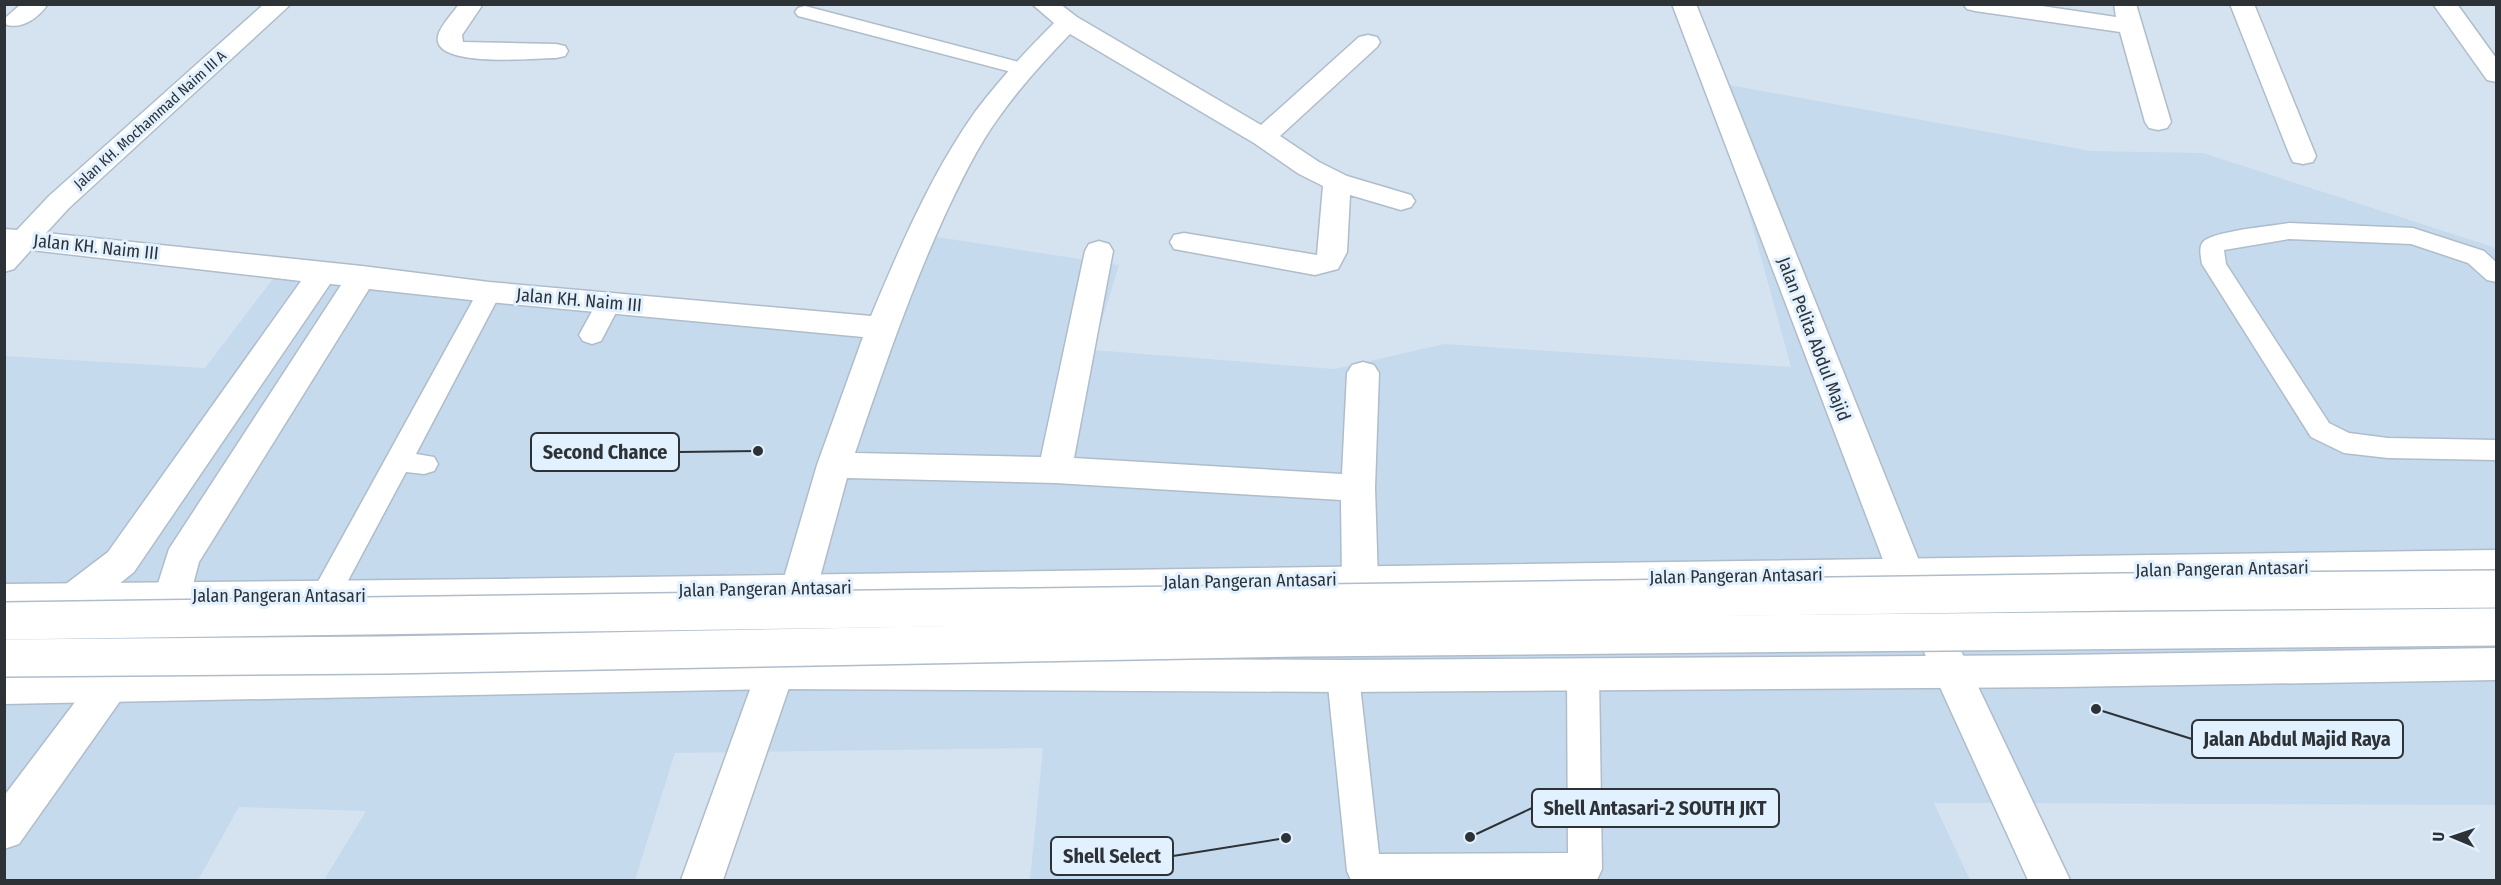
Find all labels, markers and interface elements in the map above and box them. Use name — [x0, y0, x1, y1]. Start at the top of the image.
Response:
street label: Jalan KH. Mochammad Naim III A — [70, 47, 230, 193]
street label: Jalan KH. Naim III — [32, 229, 160, 265]
street label: Jalan Pelita Abdul Majid — [1773, 254, 1855, 424]
street label: Jalan KH. Naim III — [515, 284, 643, 316]
callout: Second Chance — [531, 433, 679, 471]
text: Second Chance — [543, 440, 667, 464]
street label: Jalan Pangeran Antasari — [2135, 556, 2309, 582]
street label: Jalan Pangeran Antasari — [1649, 563, 1823, 589]
street label: Jalan Pangeran Antasari — [1163, 568, 1337, 594]
street label: Jalan Pangeran Antasari — [678, 576, 852, 602]
street label: Jalan Pangeran Antasari — [192, 585, 366, 607]
callout: Jalan Abdul Majid Raya — [2192, 720, 2403, 758]
text: Jalan Abdul Majid Raya — [2202, 727, 2391, 751]
callout: Shell Antasari-2 SOUTH JKT — [1532, 789, 1779, 827]
text: Shell Antasari-2 SOUTH JKT — [1543, 796, 1767, 820]
north arrow — [2423, 807, 2483, 867]
text: U — [2429, 831, 2448, 842]
callout: Shell Select — [1051, 837, 1173, 875]
text: Shell Select — [1063, 844, 1162, 868]

